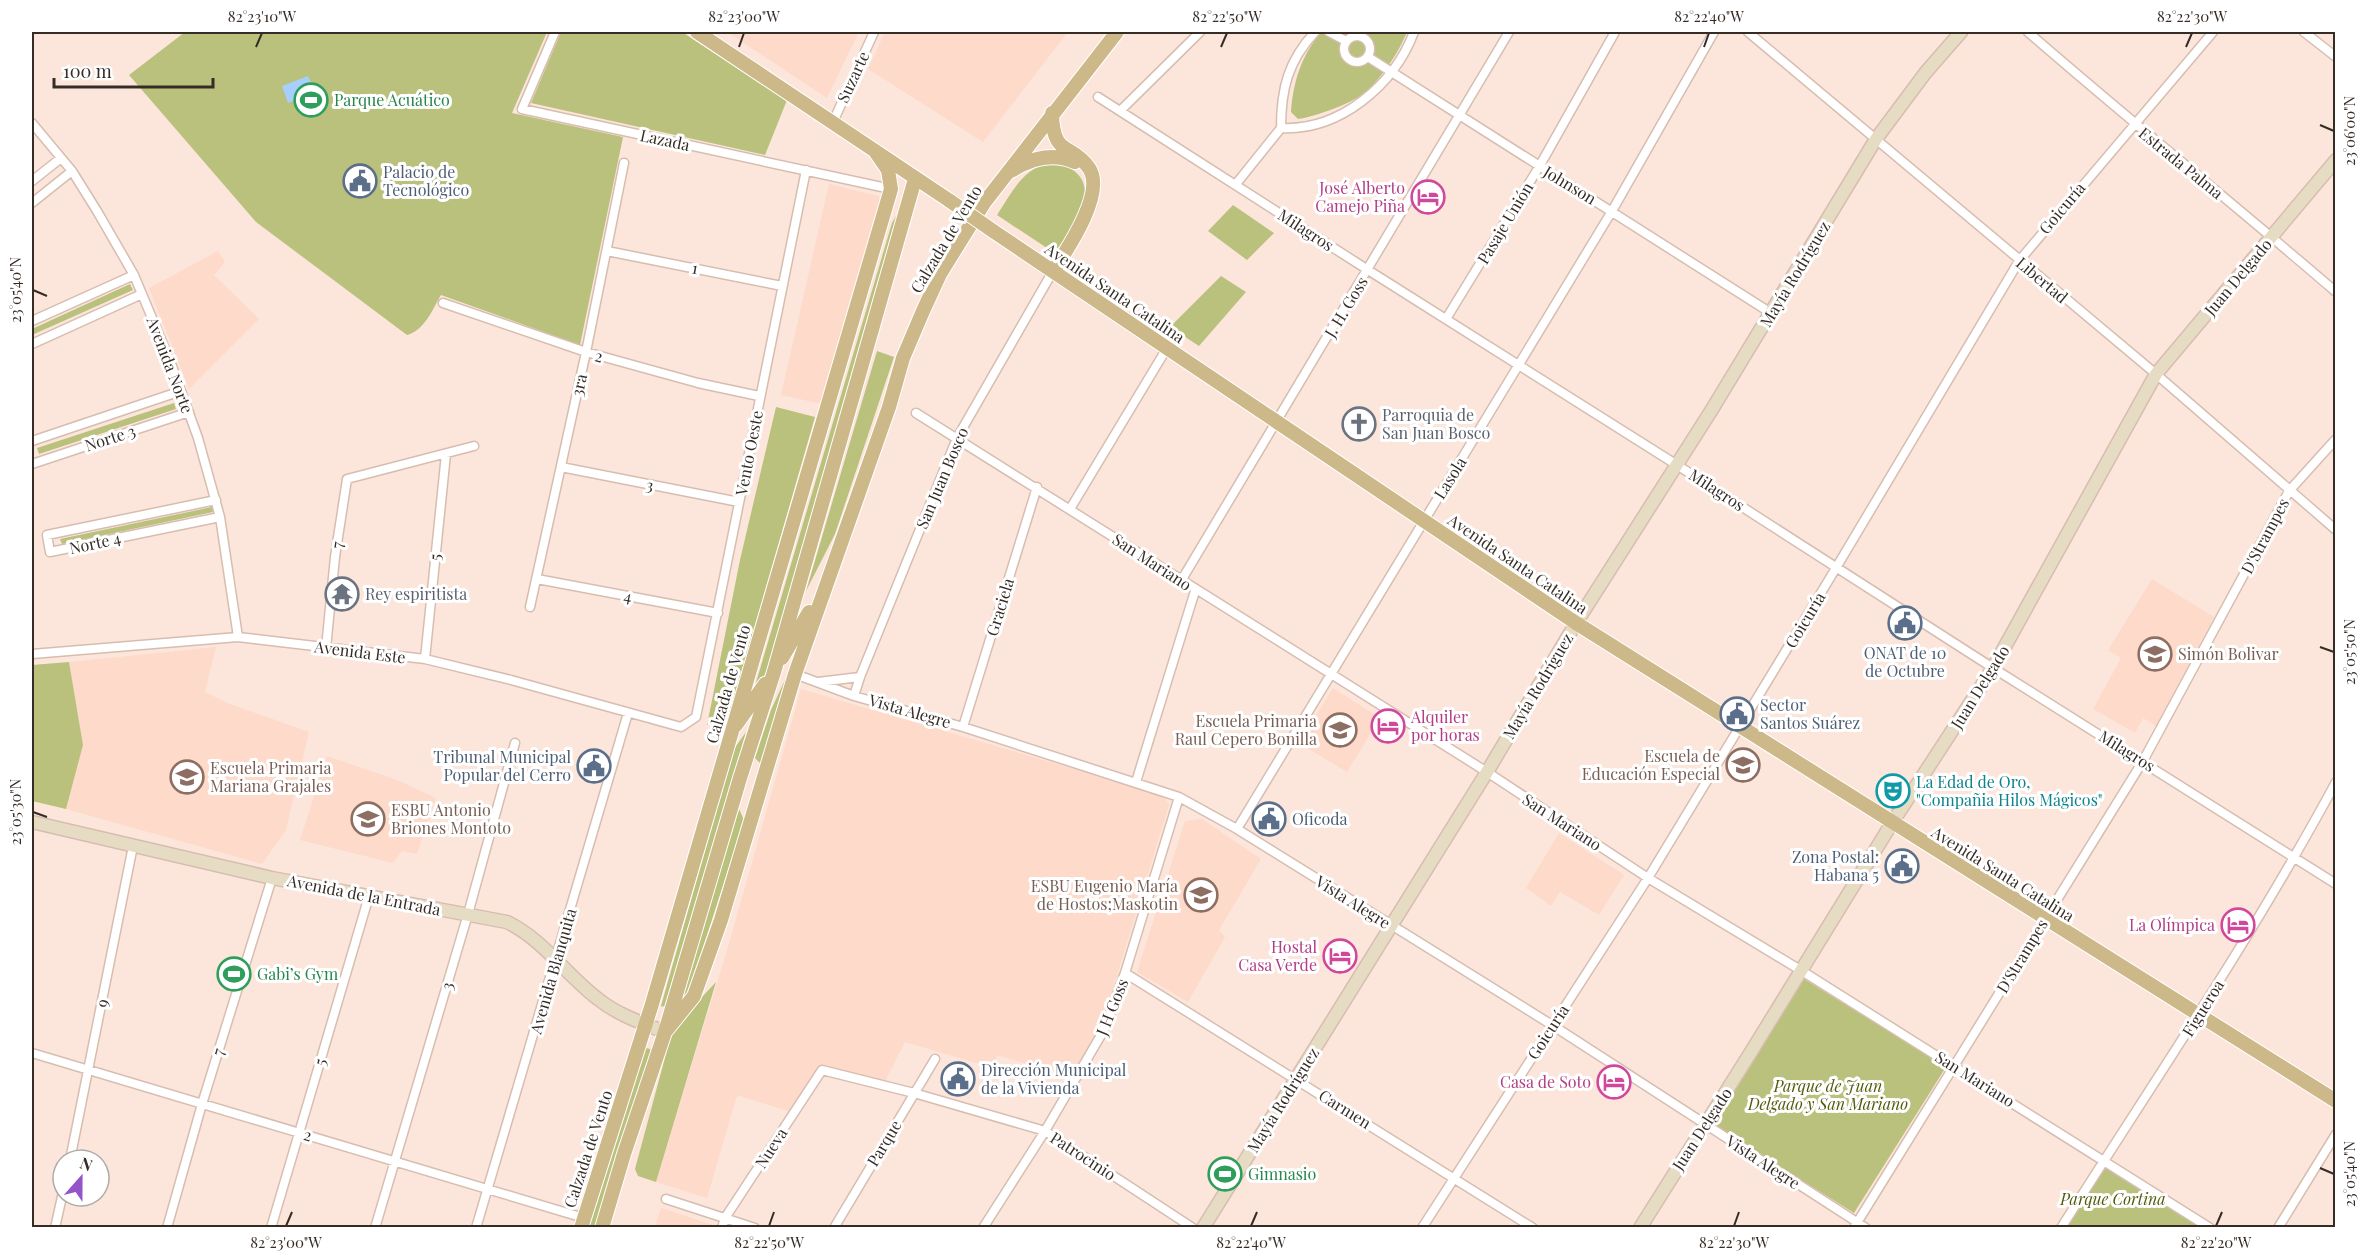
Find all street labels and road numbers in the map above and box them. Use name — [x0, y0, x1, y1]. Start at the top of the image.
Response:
street label: Suzarte — [832, 48, 874, 106]
street label: Estrada Palma — [2135, 122, 2228, 203]
street label: Lazada — [638, 124, 692, 155]
street label: Johnson — [1539, 160, 1601, 209]
street label: Goicuría — [2034, 177, 2089, 238]
street label: Pasaje Unión — [1472, 178, 1537, 268]
street label: Calzada de Vento — [905, 181, 986, 297]
street label: Milagros — [1274, 204, 1338, 255]
street label: Mayía Rodríguez — [1755, 217, 1835, 331]
street label: Juan Delgado — [2199, 234, 2276, 320]
street label: Avenida Santa Catalina — [1041, 237, 1189, 347]
street label: Libertad — [2012, 252, 2073, 307]
street label: 1 — [690, 257, 700, 278]
street label: J. H. Goss — [1319, 272, 1372, 342]
street label: Avenida Norte — [142, 313, 199, 416]
street label: 2 — [593, 344, 606, 367]
street label: 3ra — [566, 372, 591, 398]
street label: Vento Oeste — [730, 409, 767, 498]
street label: Norte 3 — [82, 420, 138, 456]
street label: San Juan Bosco — [911, 424, 972, 532]
street label: Lasola — [1429, 453, 1471, 503]
street label: Milagros — [1685, 464, 1749, 515]
street label: 3 — [645, 474, 656, 496]
street label: D'Strampes — [2236, 494, 2293, 577]
street label: Avenida Santa Catalina — [1444, 508, 1592, 618]
street label: Norte 4 — [67, 527, 123, 558]
street label: San Mariano — [1109, 528, 1196, 595]
street label: 7 — [326, 540, 347, 550]
street label: 5 — [424, 553, 445, 561]
street label: Graciela — [981, 575, 1018, 638]
street label: 4 — [622, 584, 634, 607]
street label: Goicuría — [1780, 588, 1829, 652]
street label: Calzada de Vento — [701, 622, 755, 746]
street label: Mayía Rodríguez — [1498, 629, 1578, 743]
street label: Avenida Este — [312, 635, 407, 668]
street label: Juan Delgado — [1945, 641, 2014, 733]
street label: Vista Alegre — [866, 689, 954, 732]
street label: Milagros — [2095, 725, 2159, 776]
street label: San Mariano — [1519, 788, 1606, 855]
street label: Avenida Santa Catalina — [1927, 821, 2078, 926]
street label: Avenida de la Entrada — [285, 869, 443, 920]
street label: Vista Alegre — [1311, 870, 1395, 933]
street label: Avenida Blanquita — [524, 906, 580, 1037]
street label: D'Strampes — [1991, 915, 2052, 997]
street label: J H Goss — [1090, 975, 1132, 1039]
street label: Figueroa — [2177, 975, 2228, 1040]
street label: 3 — [435, 979, 458, 992]
street label: 9 — [90, 997, 113, 1009]
street label: Goicuría — [1522, 1000, 1573, 1063]
street label: Mayía Rodríguez — [1242, 1043, 1323, 1156]
street label: 7 — [207, 1045, 229, 1058]
street label: San Mariano — [1932, 1046, 2019, 1111]
street label: 5 — [309, 1056, 331, 1068]
street label: Juan Delgado — [1667, 1083, 1736, 1175]
street label: Carmen — [1315, 1084, 1376, 1133]
street label: Calzada de Vento — [559, 1087, 616, 1210]
street label: Parque — [862, 1116, 906, 1170]
street label: 2 — [301, 1123, 315, 1146]
street label: Nueva — [750, 1124, 791, 1172]
street label: Patrocinio — [1047, 1127, 1120, 1185]
street label: Vista Alegre — [1721, 1129, 1804, 1193]

